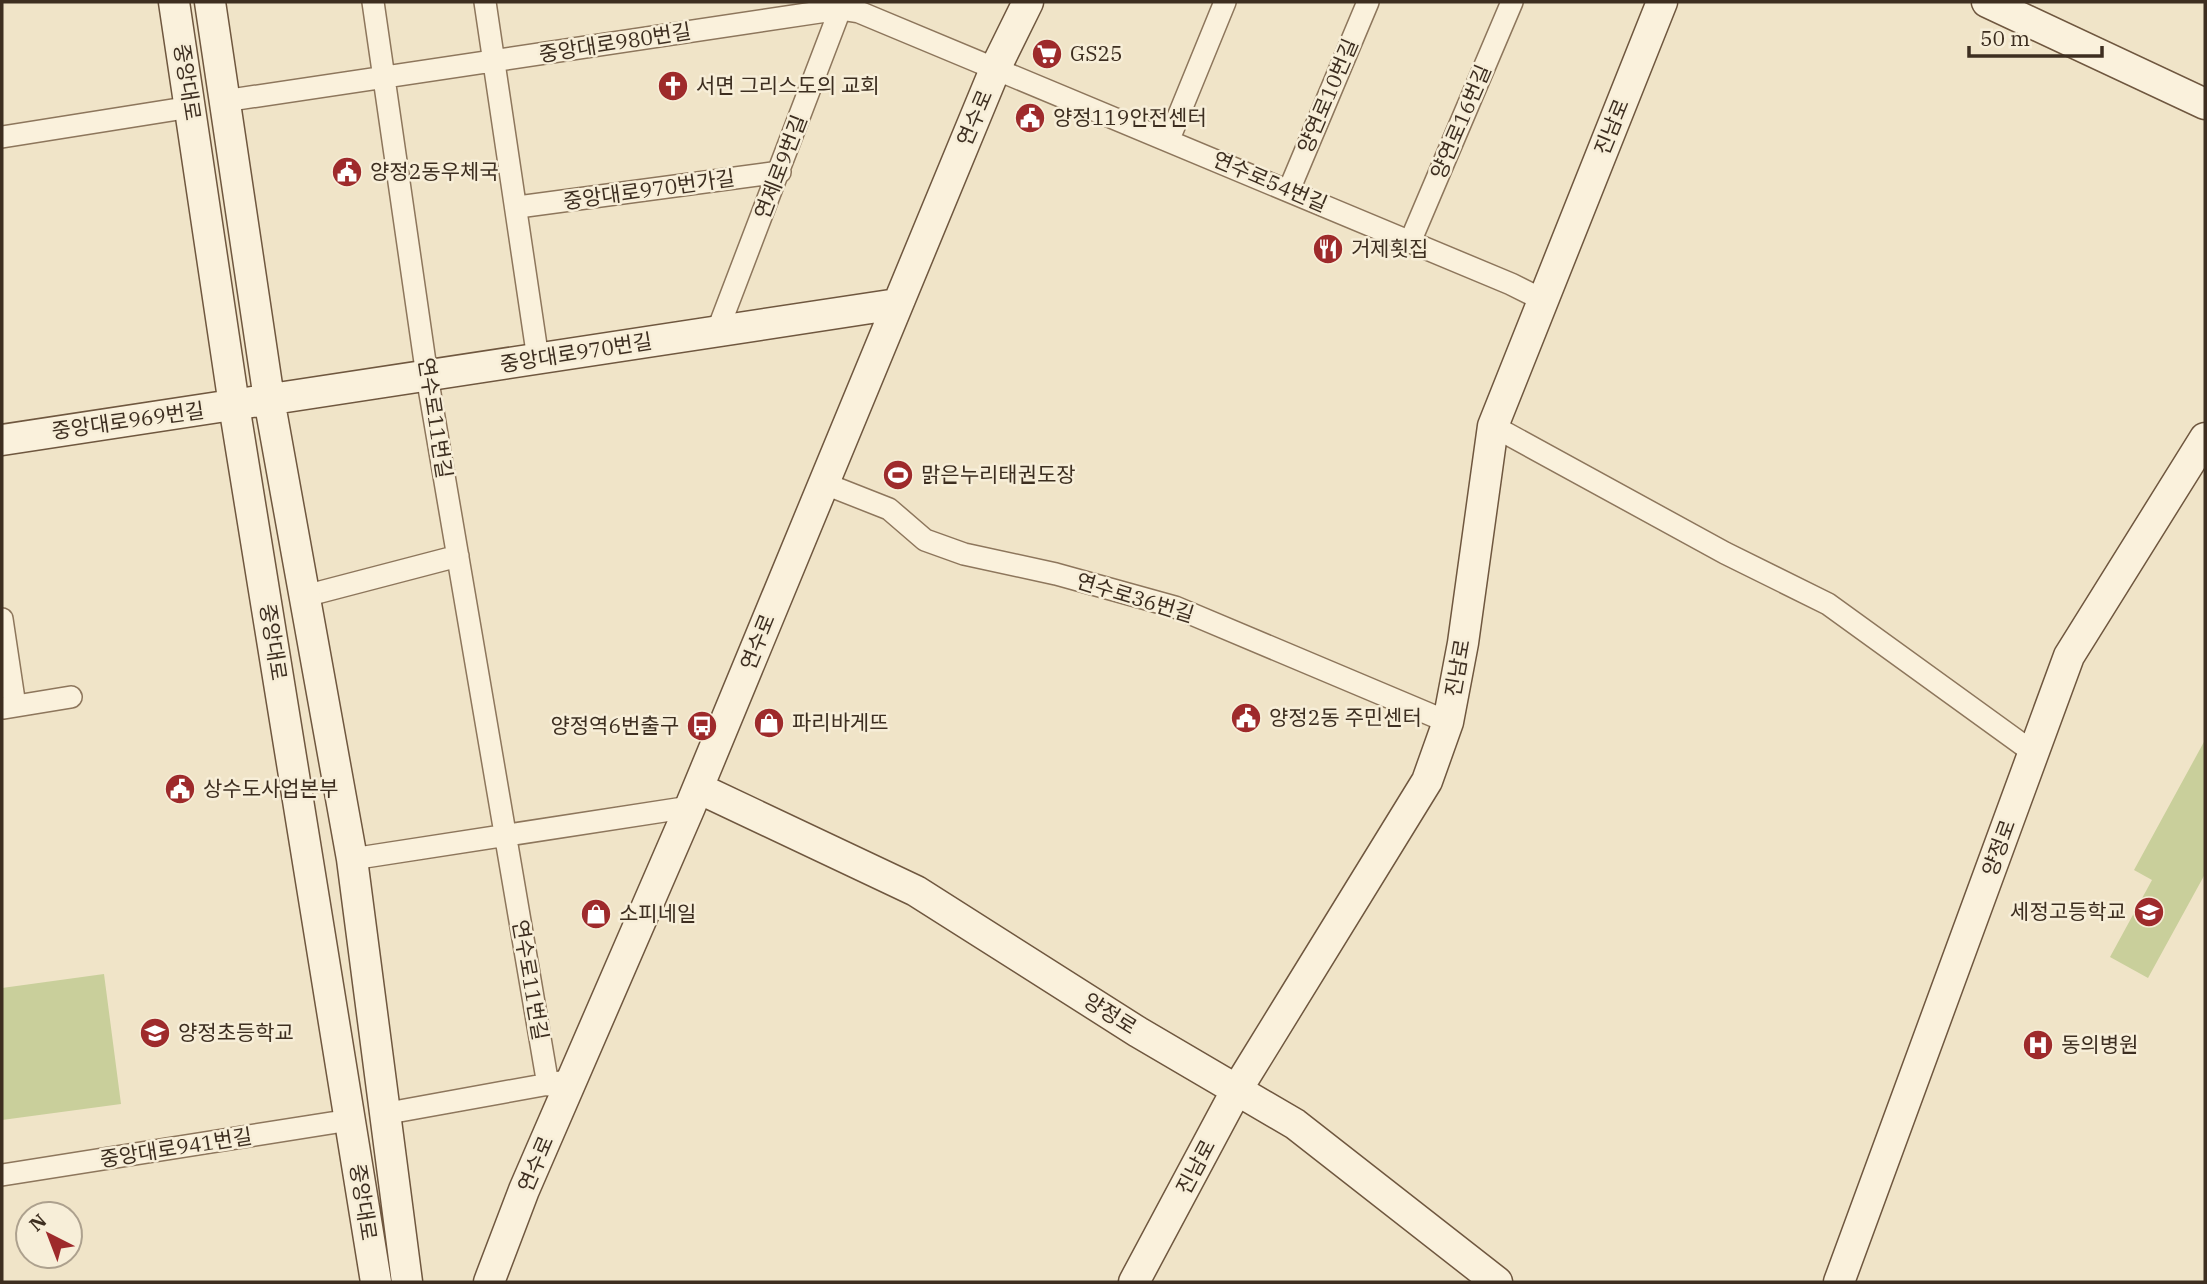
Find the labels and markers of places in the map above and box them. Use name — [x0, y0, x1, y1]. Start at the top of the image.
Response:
supermarket icon: GS25 — [1030, 37, 1064, 71]
place label: GS25 — [1070, 39, 1123, 67]
church icon: 서면 그리스도의 교회 — [656, 69, 690, 103]
place label: 서면 그리스도의 교회 — [696, 71, 880, 99]
public building icon: 양정119안전센터 — [1013, 101, 1047, 135]
place label: 양정119안전센터 — [1053, 103, 1207, 131]
public building icon: 양정2동우체국 — [330, 155, 364, 189]
place label: 양정2동우체국 — [370, 157, 499, 185]
restaurant icon: 거제횟집 — [1311, 232, 1345, 266]
place label: 거제횟집 — [1351, 234, 1428, 262]
sports icon: 맑은누리태권도장 — [881, 458, 915, 492]
place label: 맑은누리태권도장 — [921, 460, 1076, 488]
public building icon: 양정2동 주민센터 — [1229, 701, 1263, 735]
place label: 양정2동 주민센터 — [1269, 703, 1422, 731]
shop icon: 파리바게뜨 — [752, 706, 786, 740]
place label: 파리바게뜨 — [792, 708, 889, 736]
bus stop icon: 양정역6번출구 — [685, 709, 719, 743]
place label: 양정역6번출구 — [550, 711, 679, 739]
public building icon: 상수도사업본부 — [163, 772, 197, 806]
place label: 상수도사업본부 — [203, 774, 338, 802]
school or university icon: 세정고등학교 — [2132, 895, 2166, 929]
shop icon: 소피네일 — [579, 897, 613, 931]
place label: 세정고등학교 — [2010, 897, 2126, 925]
place label: 소피네일 — [619, 899, 696, 927]
school or university icon: 양정초등학교 — [138, 1016, 172, 1050]
place label: 양정초등학교 — [178, 1018, 294, 1046]
hospital icon: 동의병원 — [2021, 1028, 2055, 1062]
place label: 동의병원 — [2061, 1030, 2138, 1058]

